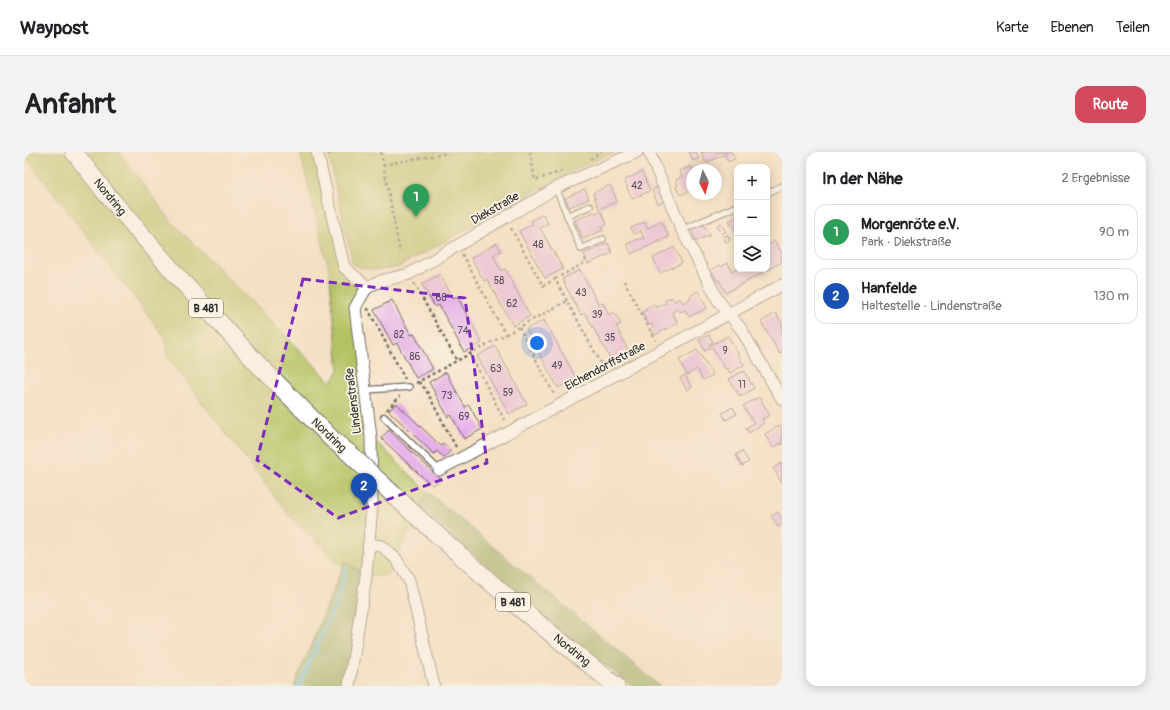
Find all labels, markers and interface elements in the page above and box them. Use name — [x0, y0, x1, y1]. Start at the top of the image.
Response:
text: Waypost — [20, 16, 89, 40]
text: Karte — [996, 19, 1029, 36]
text: Ebenen — [1051, 19, 1094, 36]
text: Teilen — [1116, 19, 1150, 36]
button: Route — [1075, 86, 1146, 123]
text: Anfahrt — [24, 87, 116, 122]
north arrow — [686, 164, 722, 200]
map controls — [734, 164, 770, 272]
button: + — [734, 164, 770, 200]
text: In der Nähe — [822, 168, 903, 189]
text: 2 Ergebnisse — [1061, 170, 1130, 186]
street label: Nordring — [90, 176, 129, 219]
house number: 42 — [631, 180, 643, 192]
pin: 1 — [403, 184, 429, 217]
street label: Diekstraße — [469, 189, 522, 228]
button: − — [734, 200, 770, 236]
text: Morgenröte e.V. — [861, 215, 959, 234]
text: 1 — [833, 224, 839, 240]
text: 90 m — [1099, 224, 1129, 240]
text: Park · Diekstraße — [861, 234, 951, 250]
button: layers — [734, 236, 770, 272]
house number: 48 — [533, 239, 543, 251]
house number: 58 — [494, 275, 504, 287]
text: Hanfelde — [861, 279, 917, 298]
house number: 43 — [575, 287, 587, 299]
text: 2 — [832, 288, 840, 304]
text: 130 m — [1093, 288, 1129, 304]
house number: 68 — [436, 292, 446, 304]
house number: 62 — [506, 298, 518, 310]
text: Haltestelle · Lindenstraße — [861, 298, 1002, 314]
road number: B 481 — [189, 299, 223, 317]
house number: 39 — [592, 309, 602, 321]
house number: 74 — [457, 325, 469, 337]
house number: 82 — [394, 329, 405, 341]
house number: 35 — [605, 332, 616, 344]
your location — [527, 333, 547, 353]
street label: Eichendorffstraße — [562, 339, 648, 394]
house number: 9 — [722, 345, 728, 357]
house number: 86 — [410, 351, 421, 363]
house number: 49 — [552, 360, 562, 372]
house number: 63 — [490, 363, 502, 375]
street label: Lindenstraße — [342, 367, 365, 435]
house number: 11 — [738, 379, 746, 391]
house number: 59 — [503, 387, 513, 399]
house number: 73 — [442, 390, 453, 402]
house number: 69 — [459, 411, 469, 423]
street label: Nordring — [308, 415, 350, 456]
pin: 2 — [351, 473, 377, 506]
road number: B 481 — [496, 593, 530, 611]
street label: Nordring — [550, 631, 593, 670]

